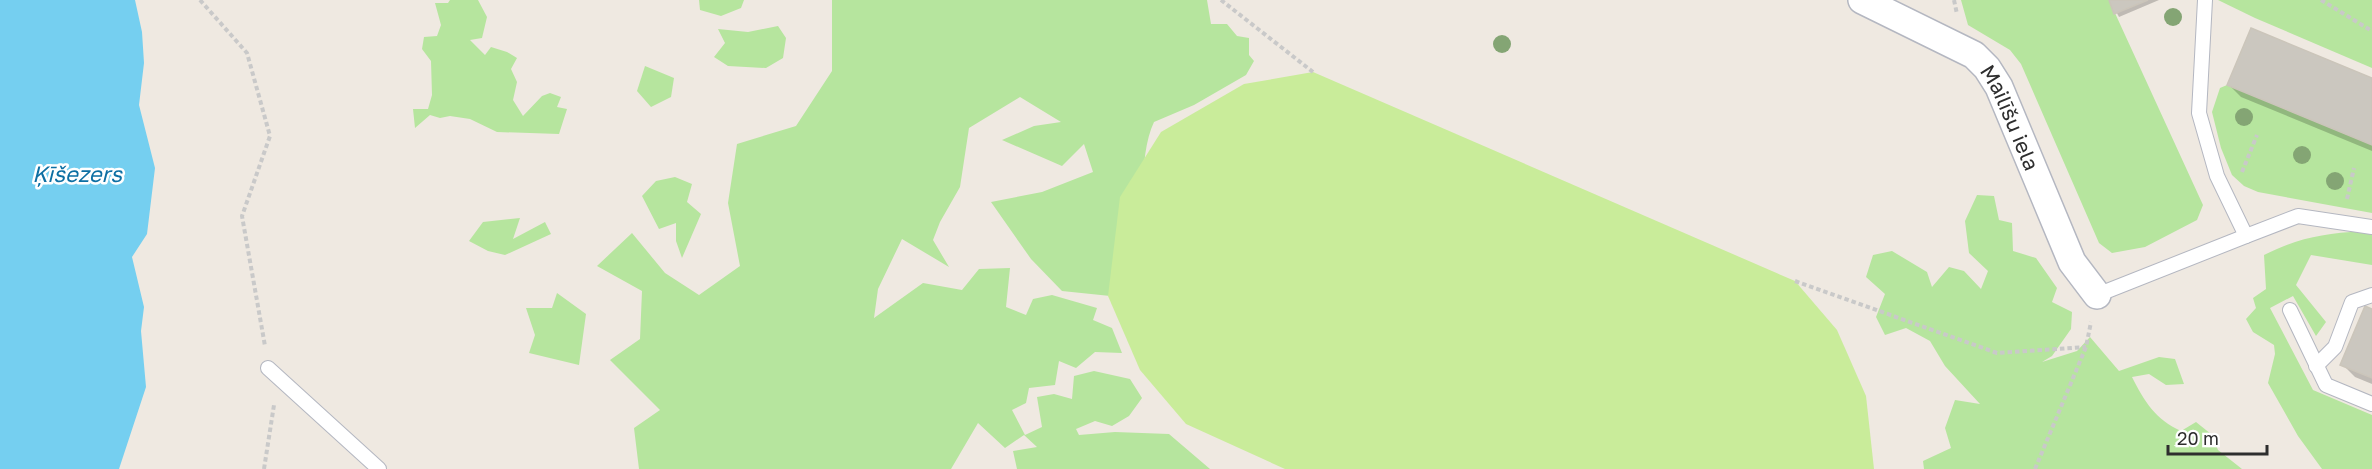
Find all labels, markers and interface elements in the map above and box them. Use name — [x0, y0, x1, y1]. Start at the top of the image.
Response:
street label: Mailīšu iela — [1975, 59, 2045, 174]
water label: Ķīšezers — [32, 160, 123, 187]
scale bar — [2168, 418, 2267, 456]
text: 20 m — [2177, 427, 2219, 449]

